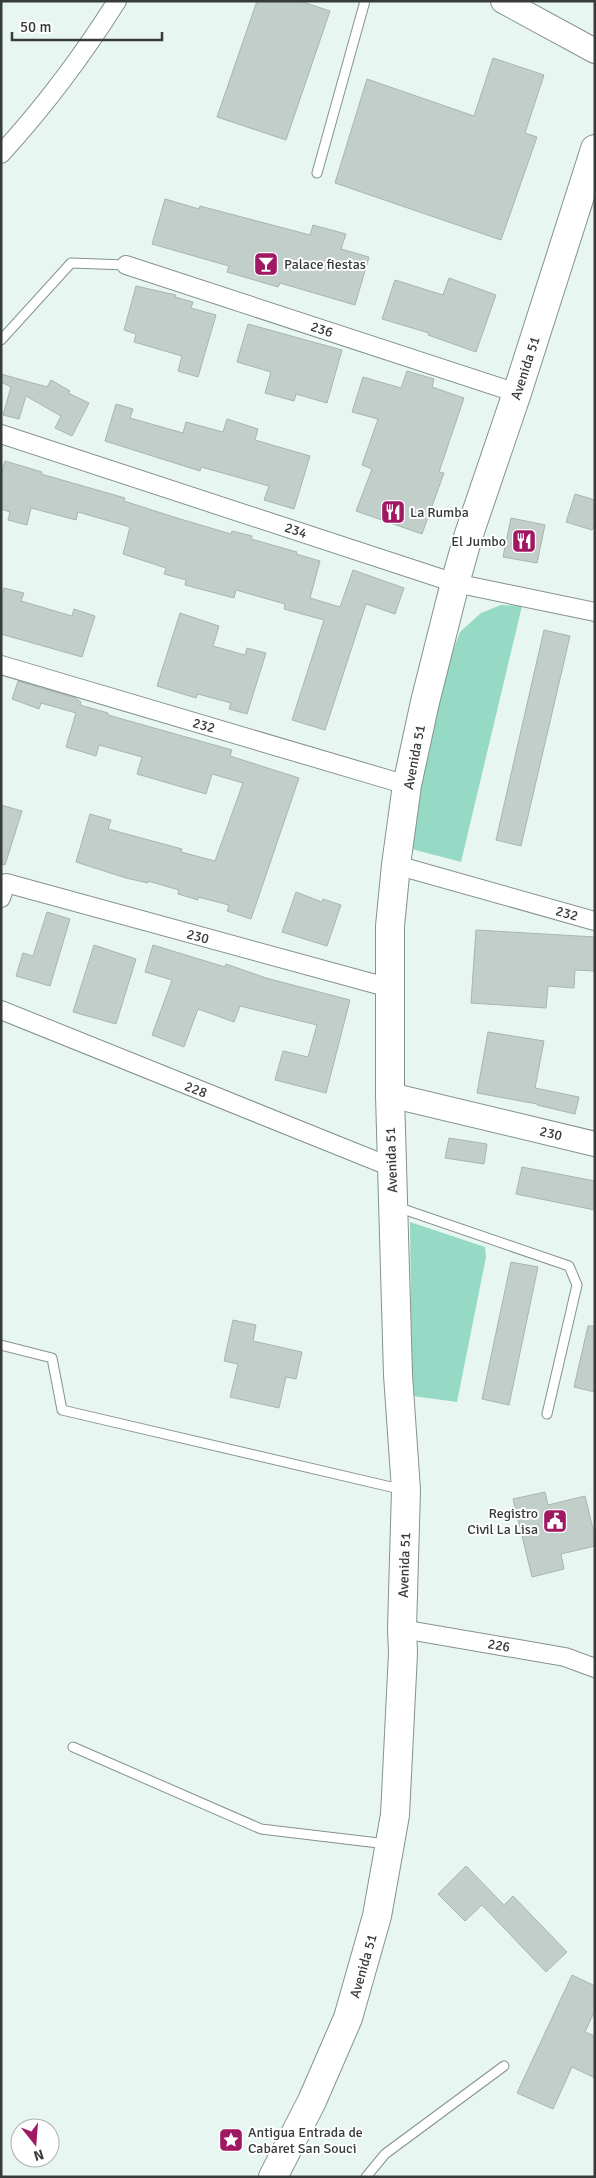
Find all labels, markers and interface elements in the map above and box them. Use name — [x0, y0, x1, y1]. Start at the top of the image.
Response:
scale bar — [12, 10, 162, 42]
text: 50 m — [20, 18, 51, 36]
bar icon: Palace fiestas — [253, 251, 279, 277]
place label: Palace fiestas — [284, 256, 366, 273]
street label: 236 — [308, 318, 335, 341]
street label: Avenida 51 — [507, 334, 544, 402]
restaurant icon: La Rumba — [380, 499, 406, 525]
place label: La Rumba — [410, 504, 469, 521]
street label: 234 — [282, 519, 310, 542]
restaurant icon: El Jumbo — [511, 528, 537, 554]
place label: El Jumbo — [451, 533, 506, 550]
street label: 232 — [191, 714, 217, 737]
street label: Avenida 51 — [400, 723, 429, 791]
street label: 232 — [554, 902, 580, 925]
street label: 230 — [185, 925, 211, 948]
street label: 228 — [182, 1077, 210, 1102]
street label: 230 — [538, 1123, 564, 1144]
street label: Avenida 51 — [382, 1127, 401, 1193]
place label: Registro Civil La Lisa — [467, 1505, 538, 1538]
public building icon: Registro Civil La Lisa — [542, 1508, 568, 1534]
street label: Avenida 51 — [395, 1532, 414, 1598]
street label: 226 — [486, 1635, 512, 1656]
street label: Avenida 51 — [346, 1932, 381, 2000]
north arrow — [10, 2118, 60, 2168]
place label: Antigua Entrada de Cabaret San Souci — [248, 2124, 363, 2157]
place icon: Antigua Entrada de Cabaret San Souci — [218, 2127, 244, 2153]
text: N — [32, 2145, 46, 2165]

